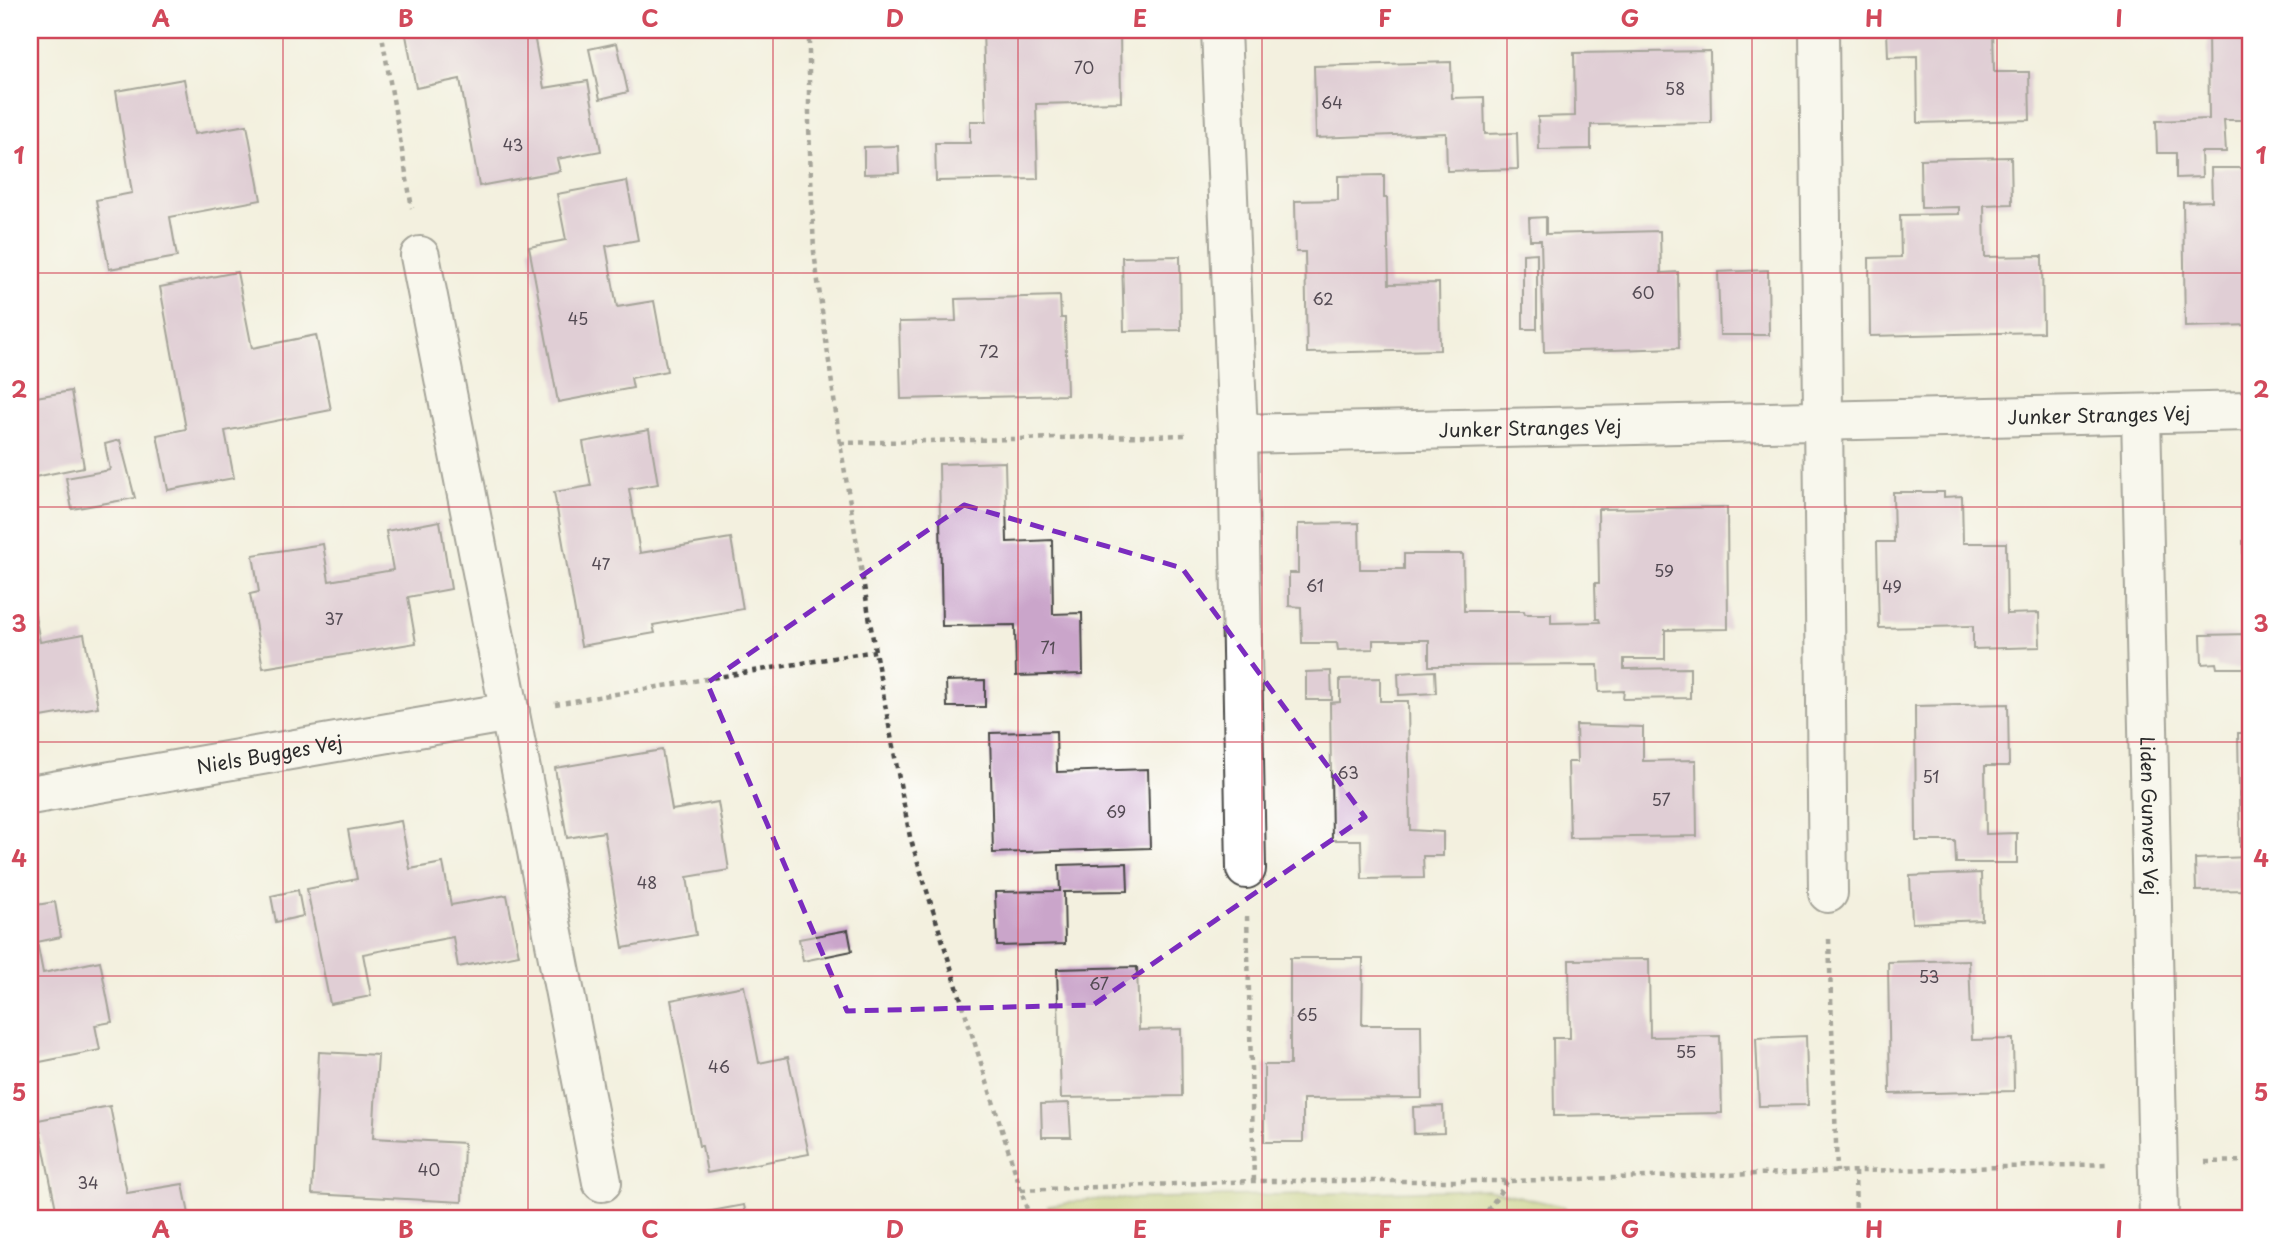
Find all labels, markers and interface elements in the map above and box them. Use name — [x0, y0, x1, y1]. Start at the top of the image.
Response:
text: A — [152, 0, 170, 35]
text: B — [398, 0, 414, 35]
text: C — [641, 0, 659, 35]
text: D — [886, 0, 904, 35]
text: E — [1133, 0, 1147, 35]
text: F — [1378, 0, 1392, 35]
text: G — [1621, 0, 1639, 35]
text: H — [1865, 0, 1883, 35]
text: I — [2115, 0, 2123, 35]
house number: 70 — [1074, 55, 1094, 79]
house number: 58 — [1665, 76, 1685, 100]
house number: 64 — [1321, 90, 1343, 114]
house number: 43 — [503, 132, 523, 156]
text: 1 — [14, 137, 25, 172]
text: 1 — [2256, 137, 2267, 172]
house number: 60 — [1632, 280, 1654, 304]
house number: 62 — [1312, 286, 1334, 310]
house number: 45 — [568, 306, 588, 330]
house number: 72 — [979, 339, 999, 363]
text: 2 — [11, 371, 27, 406]
text: 2 — [2253, 371, 2269, 406]
street label: Junker Stranges Vej — [2007, 398, 2191, 431]
street label: Junker Stranges Vej — [1438, 411, 1622, 443]
house number: 47 — [592, 551, 611, 575]
house number: 59 — [1654, 558, 1674, 582]
house number: 61 — [1306, 573, 1324, 597]
house number: 49 — [1882, 574, 1902, 598]
text: 3 — [11, 605, 27, 640]
text: 3 — [2253, 605, 2269, 640]
house number: 37 — [325, 606, 344, 630]
house number: 71 — [1041, 635, 1056, 659]
street label: Niels Bugges Vej — [195, 727, 344, 780]
street label: Liden Gunvers Vej — [2134, 736, 2166, 896]
house number: 63 — [1337, 760, 1359, 784]
house number: 51 — [1922, 764, 1940, 788]
house number: 57 — [1651, 787, 1671, 811]
house number: 69 — [1106, 799, 1126, 823]
text: 4 — [11, 840, 27, 875]
text: 4 — [2253, 840, 2269, 875]
house number: 48 — [637, 870, 657, 894]
house number: 53 — [1919, 964, 1939, 988]
house number: 67 — [1089, 971, 1109, 995]
house number: 65 — [1296, 1002, 1318, 1026]
house number: 55 — [1676, 1039, 1696, 1063]
house number: 46 — [708, 1054, 730, 1078]
text: 5 — [12, 1074, 26, 1109]
text: 5 — [2254, 1074, 2268, 1109]
house number: 40 — [418, 1157, 440, 1181]
house number: 34 — [77, 1170, 99, 1194]
text: A — [152, 1211, 170, 1246]
text: B — [398, 1211, 414, 1246]
text: C — [641, 1211, 659, 1246]
text: D — [886, 1211, 904, 1246]
text: E — [1133, 1211, 1147, 1246]
text: F — [1378, 1211, 1392, 1246]
text: G — [1621, 1211, 1639, 1246]
text: H — [1865, 1211, 1883, 1246]
text: I — [2115, 1211, 2123, 1246]

